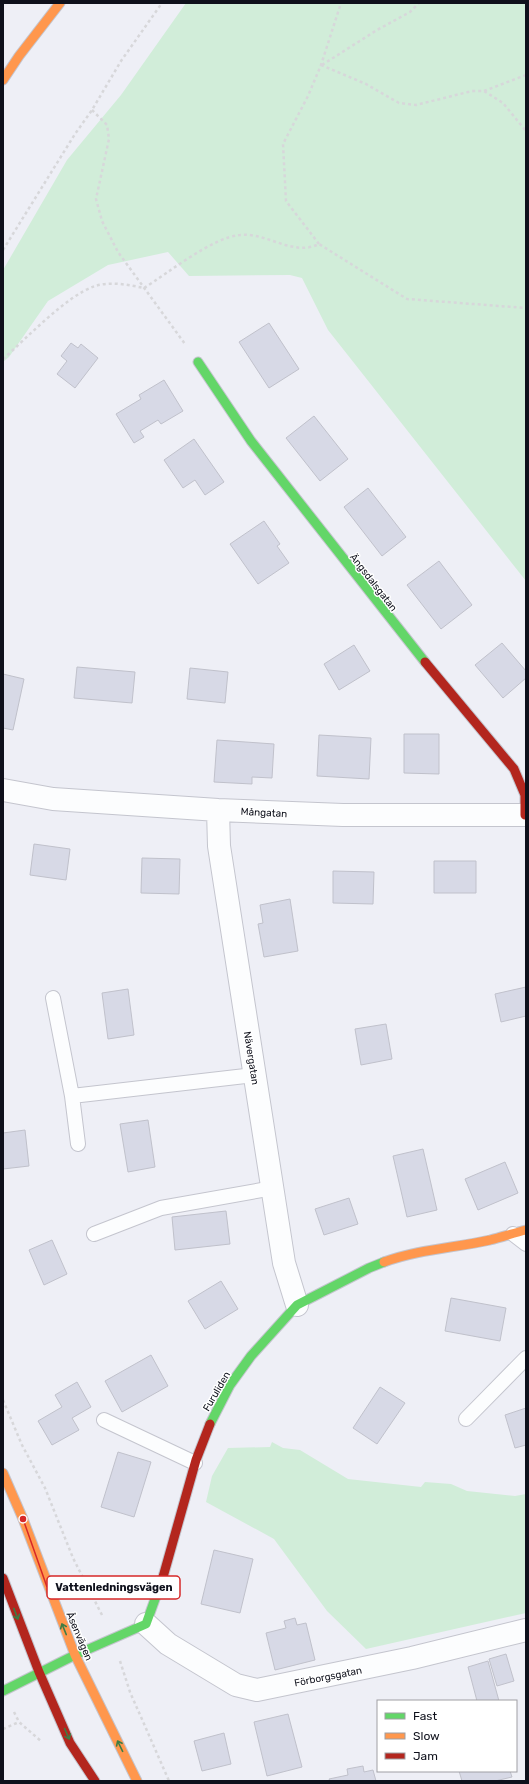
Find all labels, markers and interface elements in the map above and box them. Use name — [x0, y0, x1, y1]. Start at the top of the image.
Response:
street label: Ängsdalsgatan — [347, 551, 399, 614]
street label: Mångatan — [240, 806, 287, 820]
street label: Nävergatan — [241, 1031, 261, 1086]
street label: Furuliden — [201, 1369, 233, 1414]
callout: Vattenledningsvägen — [47, 1576, 180, 1599]
text: Vattenledningsvägen — [55, 1581, 173, 1594]
one-way arrow — [13, 1608, 21, 1620]
street label: Åsenvägen — [63, 1610, 95, 1663]
one-way arrow — [60, 1623, 68, 1635]
street label: Förborgsgatan — [293, 1665, 363, 1689]
legend — [377, 1700, 517, 1772]
text: Fast — [413, 1709, 437, 1723]
one-way arrow — [63, 1728, 71, 1740]
text: Slow — [413, 1729, 440, 1743]
one-way arrow — [115, 1741, 123, 1753]
text: Jam — [413, 1749, 438, 1763]

